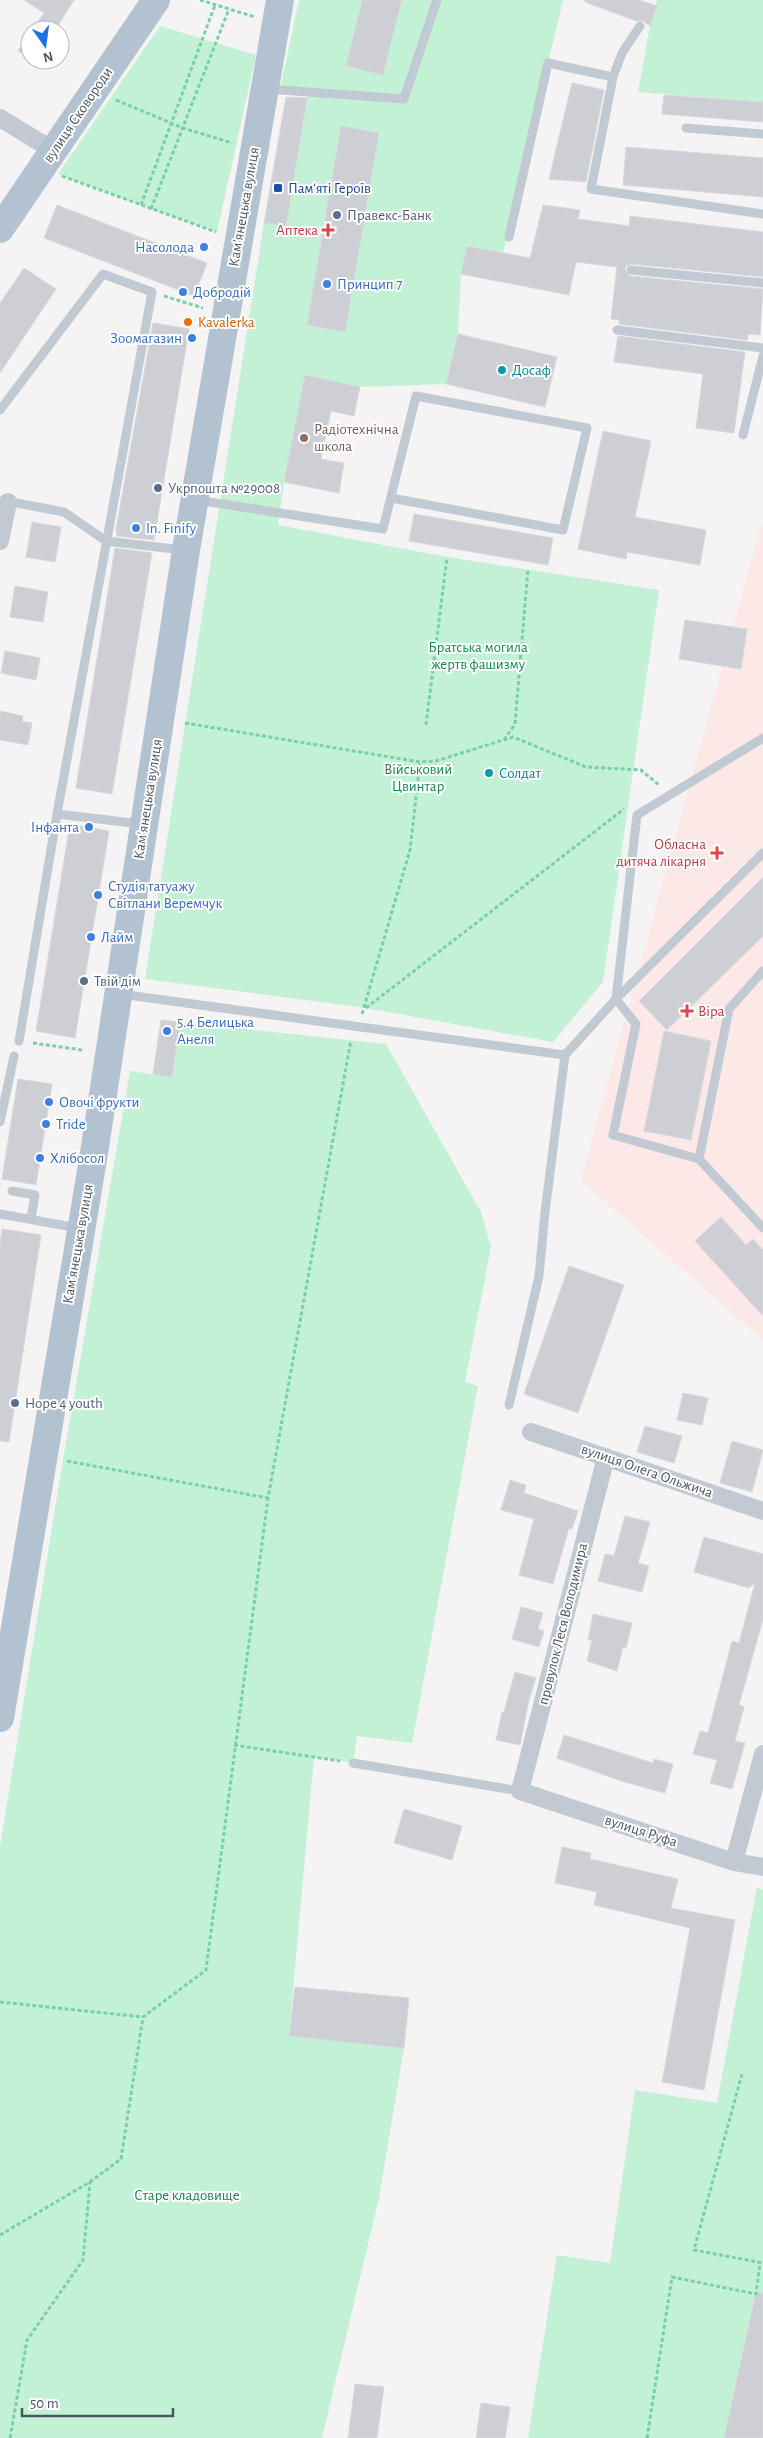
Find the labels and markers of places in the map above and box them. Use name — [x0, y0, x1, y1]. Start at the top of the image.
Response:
place label: Пам'яті Героїв — [288, 181, 371, 196]
marker: Пам'яті Героїв — [272, 182, 284, 194]
place label: Правекс-Банк — [347, 208, 432, 223]
marker: Правекс-Банк — [331, 209, 343, 221]
place label: Аптека — [276, 223, 318, 238]
marker: Аптека — [322, 224, 334, 236]
place label: Насолода — [135, 240, 194, 255]
marker: Насолода — [198, 241, 210, 253]
place label: Принцип 7 — [337, 277, 402, 292]
marker: Принцип 7 — [321, 278, 333, 290]
place label: Добродій — [193, 285, 251, 300]
marker: Добродій — [177, 286, 189, 298]
place label: Kavalerka — [198, 315, 255, 330]
marker: Kavalerka — [182, 316, 194, 328]
place label: Зоомагазин — [110, 331, 182, 346]
marker: Зоомагазин — [186, 332, 198, 344]
place label: Досаф — [512, 363, 551, 378]
marker: Досаф — [496, 364, 508, 376]
place label: Радіотехнічна школа — [314, 422, 399, 454]
marker: Радіотехнічна школа — [298, 432, 310, 444]
place label: Укрпошта №29008 — [168, 481, 280, 496]
marker: Укрпошта №29008 — [152, 482, 164, 494]
place label: In. Finify — [146, 521, 197, 536]
marker: In. Finify — [130, 522, 142, 534]
place label: Солдат — [499, 766, 541, 781]
marker: Солдат — [483, 767, 495, 779]
place label: Інфанта — [31, 820, 79, 835]
marker: Інфанта — [83, 821, 95, 833]
place label: Обласна дитяча лікарня — [616, 837, 706, 869]
marker: Обласна дитяча лікарня — [710, 846, 724, 860]
place label: Студія татуажу Світлани Веремчук — [108, 879, 223, 911]
marker: Студія татуажу Світлани Веремчук — [92, 889, 104, 901]
place label: Лайм — [101, 930, 133, 945]
marker: Лайм — [85, 931, 97, 943]
place label: Твій дім — [94, 974, 141, 989]
marker: Твій дім — [78, 975, 90, 987]
marker: Віра — [680, 1004, 694, 1018]
place label: Віра — [698, 1004, 725, 1019]
place label: 5.4 Белицька Анеля — [177, 1015, 254, 1047]
marker: 5.4 Белицька Анеля — [161, 1025, 173, 1037]
place label: Овочі фрукти — [59, 1095, 139, 1110]
marker: Овочі фрукти — [43, 1096, 55, 1108]
place label: Tride — [56, 1117, 86, 1132]
marker: Tride — [40, 1118, 52, 1130]
place label: Хлібосол — [50, 1151, 104, 1166]
marker: Хлібосол — [34, 1152, 46, 1164]
place label: Hope 4 youth — [25, 1396, 103, 1411]
marker: Hope 4 youth — [9, 1397, 21, 1409]

